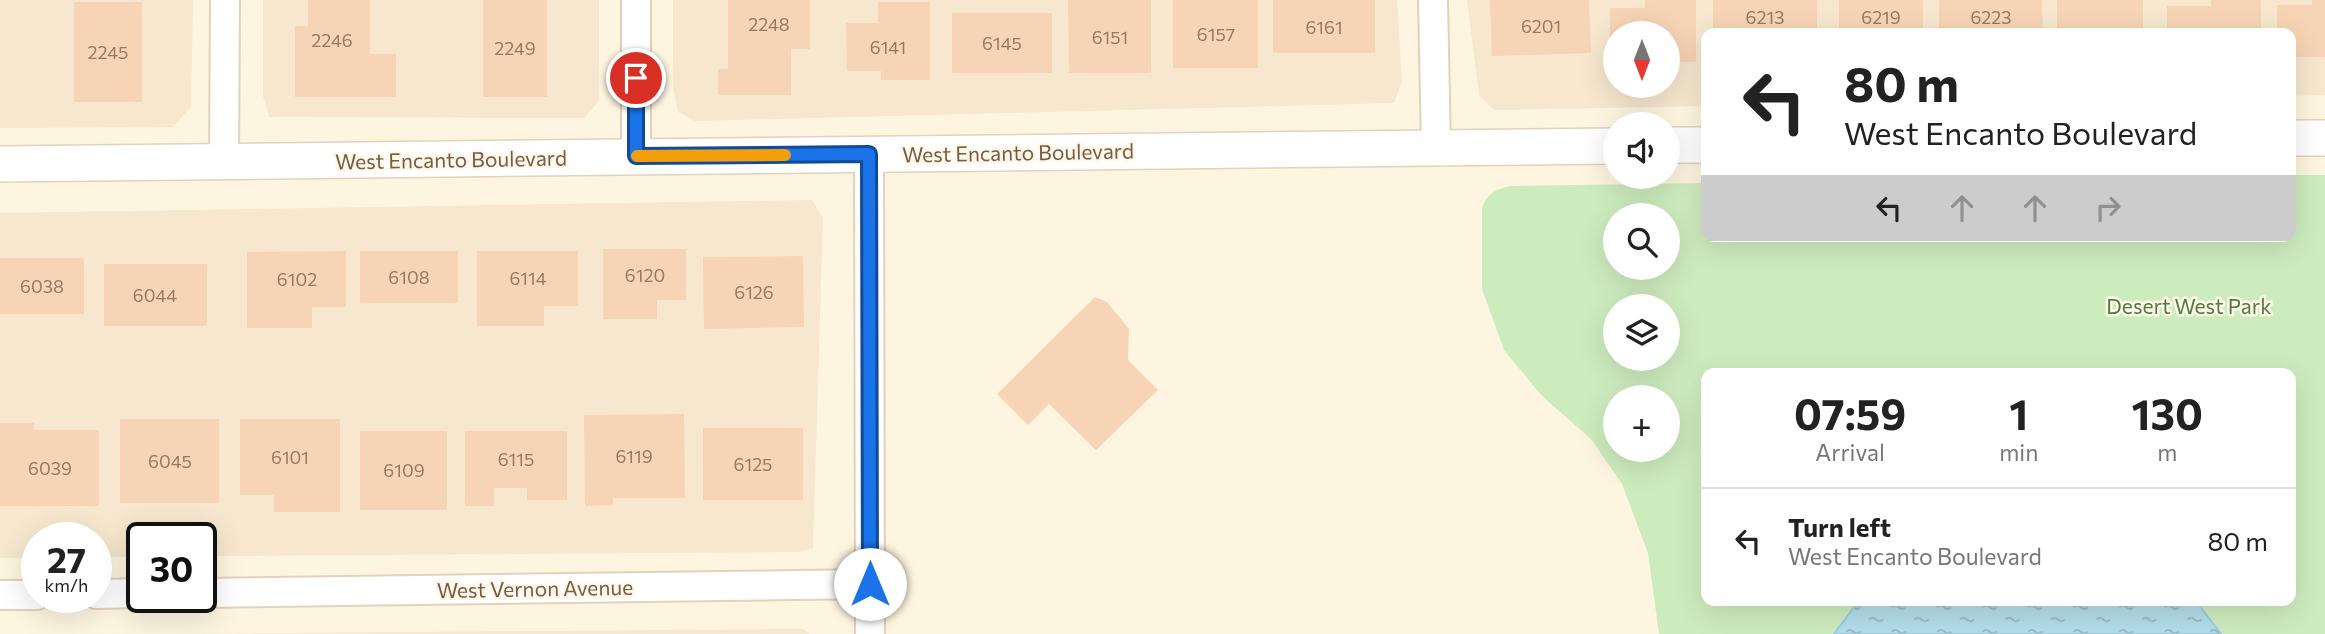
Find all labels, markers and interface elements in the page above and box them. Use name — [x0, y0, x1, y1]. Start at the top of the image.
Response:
house number: 6213 — [1746, 6, 1784, 28]
house number: 6219 — [1861, 6, 1901, 28]
house number: 6223 — [1970, 6, 2012, 28]
house number: 2248 — [748, 13, 790, 35]
house number: 6201 — [1521, 15, 1561, 37]
house number: 6161 — [1305, 16, 1343, 38]
north arrow — [1603, 21, 1680, 98]
map controls — [1603, 21, 1680, 462]
house number: 6157 — [1197, 23, 1235, 45]
house number: 6151 — [1092, 26, 1128, 48]
house number: 2246 — [311, 29, 353, 51]
house number: 6145 — [982, 32, 1022, 54]
house number: 6141 — [870, 36, 906, 58]
house number: 2249 — [494, 37, 536, 59]
house number: 2245 — [88, 41, 128, 63]
pin — [606, 48, 666, 108]
text: 80 m — [1844, 52, 1959, 112]
icon: left — [1729, 56, 1820, 147]
icon: arrive — [617, 59, 655, 97]
button: sound — [1603, 112, 1680, 189]
text: West Encanto Boulevard — [1844, 112, 2197, 152]
street label: West Encanto Boulevard — [902, 137, 1134, 167]
street label: West Encanto Boulevard — [335, 144, 567, 174]
icon: left — [1870, 189, 1908, 227]
icon: ahead — [1943, 189, 1981, 227]
icon: ahead — [2016, 189, 2054, 227]
icon: right — [2089, 189, 2127, 227]
button: search — [1603, 203, 1680, 280]
house number: 6120 — [625, 264, 665, 286]
house number: 6108 — [388, 266, 430, 288]
house number: 6114 — [509, 267, 547, 289]
house number: 6102 — [277, 268, 317, 290]
house number: 6038 — [20, 275, 64, 297]
house number: 6126 — [734, 281, 774, 303]
house number: 6044 — [133, 284, 177, 306]
park label: Desert West Park — [2106, 293, 2272, 318]
button: layers — [1603, 294, 1680, 371]
button: + — [1603, 385, 1680, 462]
text: 07:59 — [1794, 387, 1906, 439]
text: 1 — [2009, 387, 2028, 439]
text: 130 — [2132, 387, 2203, 439]
text: Arrival — [1815, 438, 1885, 466]
text: min — [1999, 438, 2038, 466]
text: m — [2157, 438, 2177, 466]
house number: 6119 — [615, 445, 653, 467]
house number: 6101 — [271, 446, 309, 468]
house number: 6115 — [498, 448, 534, 470]
house number: 6045 — [148, 450, 192, 472]
house number: 6125 — [734, 453, 772, 475]
house number: 6039 — [28, 457, 72, 479]
house number: 6109 — [383, 459, 425, 481]
text: Turn left — [1788, 511, 1891, 542]
speed limit sign: 30 — [126, 522, 217, 613]
icon: left — [1729, 522, 1767, 560]
text: 80 m — [2208, 525, 2268, 556]
text: 27 — [47, 537, 86, 580]
text: West Encanto Boulevard — [1788, 542, 2042, 570]
position arrow — [833, 547, 907, 621]
text: km/h — [45, 574, 88, 596]
street label: West Vernon Avenue — [437, 574, 633, 602]

